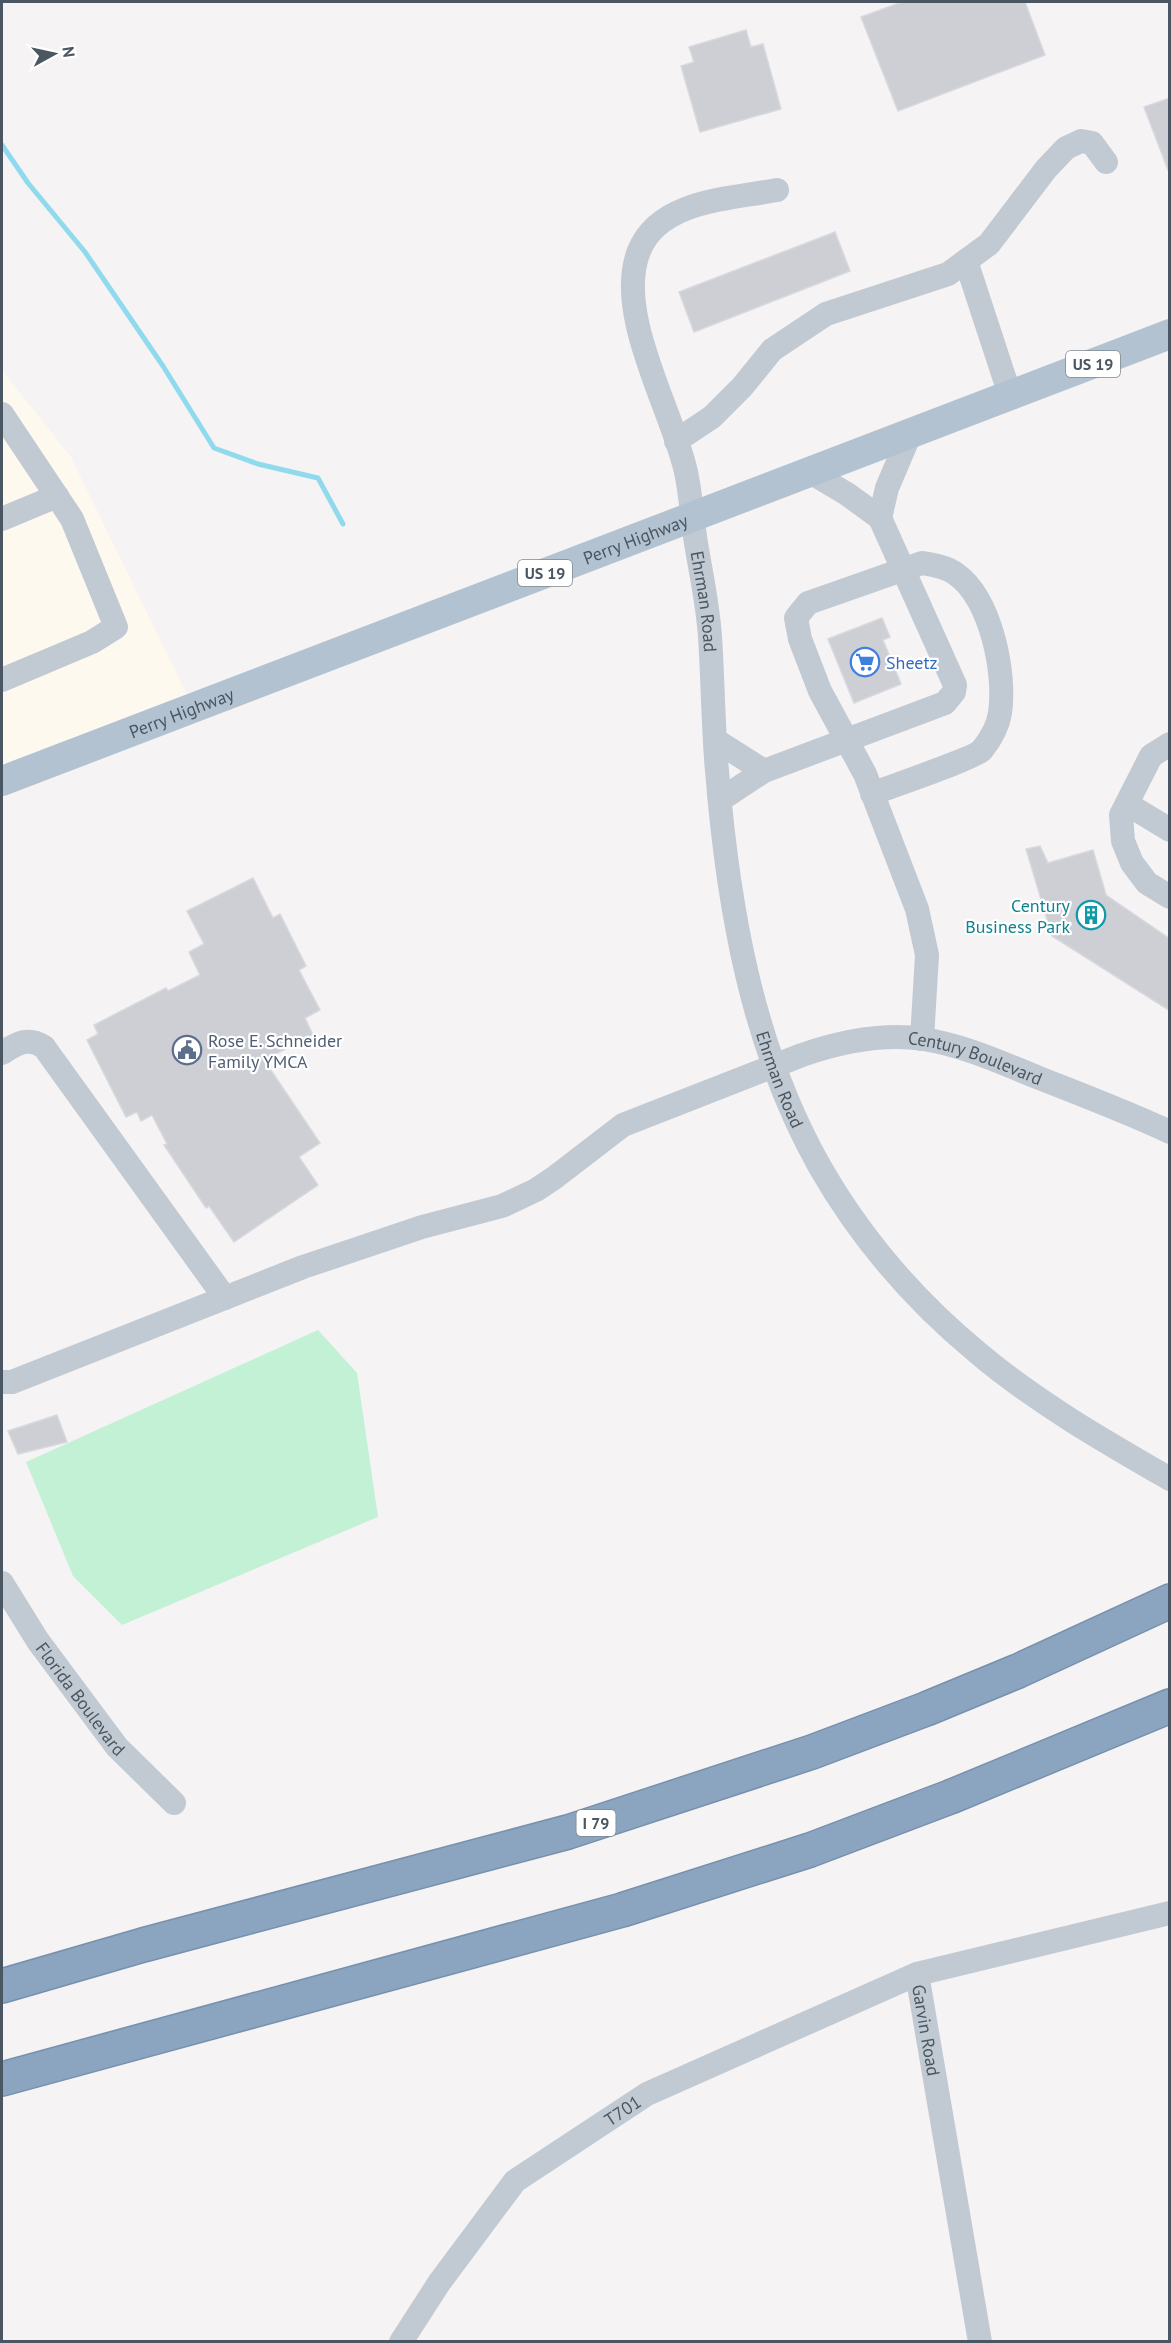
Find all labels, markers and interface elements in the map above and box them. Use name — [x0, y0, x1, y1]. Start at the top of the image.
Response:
north arrow — [24, 24, 84, 84]
text: N — [58, 45, 79, 59]
road number: US 19 — [1066, 351, 1120, 377]
street label: Perry Highway — [580, 508, 691, 569]
street label: Ehrman Road — [686, 549, 722, 653]
road number: US 19 — [518, 560, 572, 586]
supermarket icon: Sheetz — [849, 646, 881, 678]
place label: Sheetz — [886, 651, 938, 674]
street label: Perry Highway — [126, 682, 238, 743]
place label: Century Business Park — [965, 894, 1071, 938]
building icon: Century Business Park — [1075, 899, 1107, 931]
street label: Century Boulevard — [907, 1026, 1046, 1090]
street label: Ehrman Road — [751, 1028, 809, 1131]
place label: Rose E. Schneider Family YMCA — [208, 1029, 342, 1073]
public building icon: Rose E. Schneider Family YMCA — [171, 1034, 203, 1066]
street label: Florida Boulevard — [31, 1637, 130, 1760]
road number: I 79 — [576, 1810, 616, 1836]
street label: Garvin Road — [907, 1983, 946, 2078]
street label: T701 — [600, 2090, 645, 2131]

